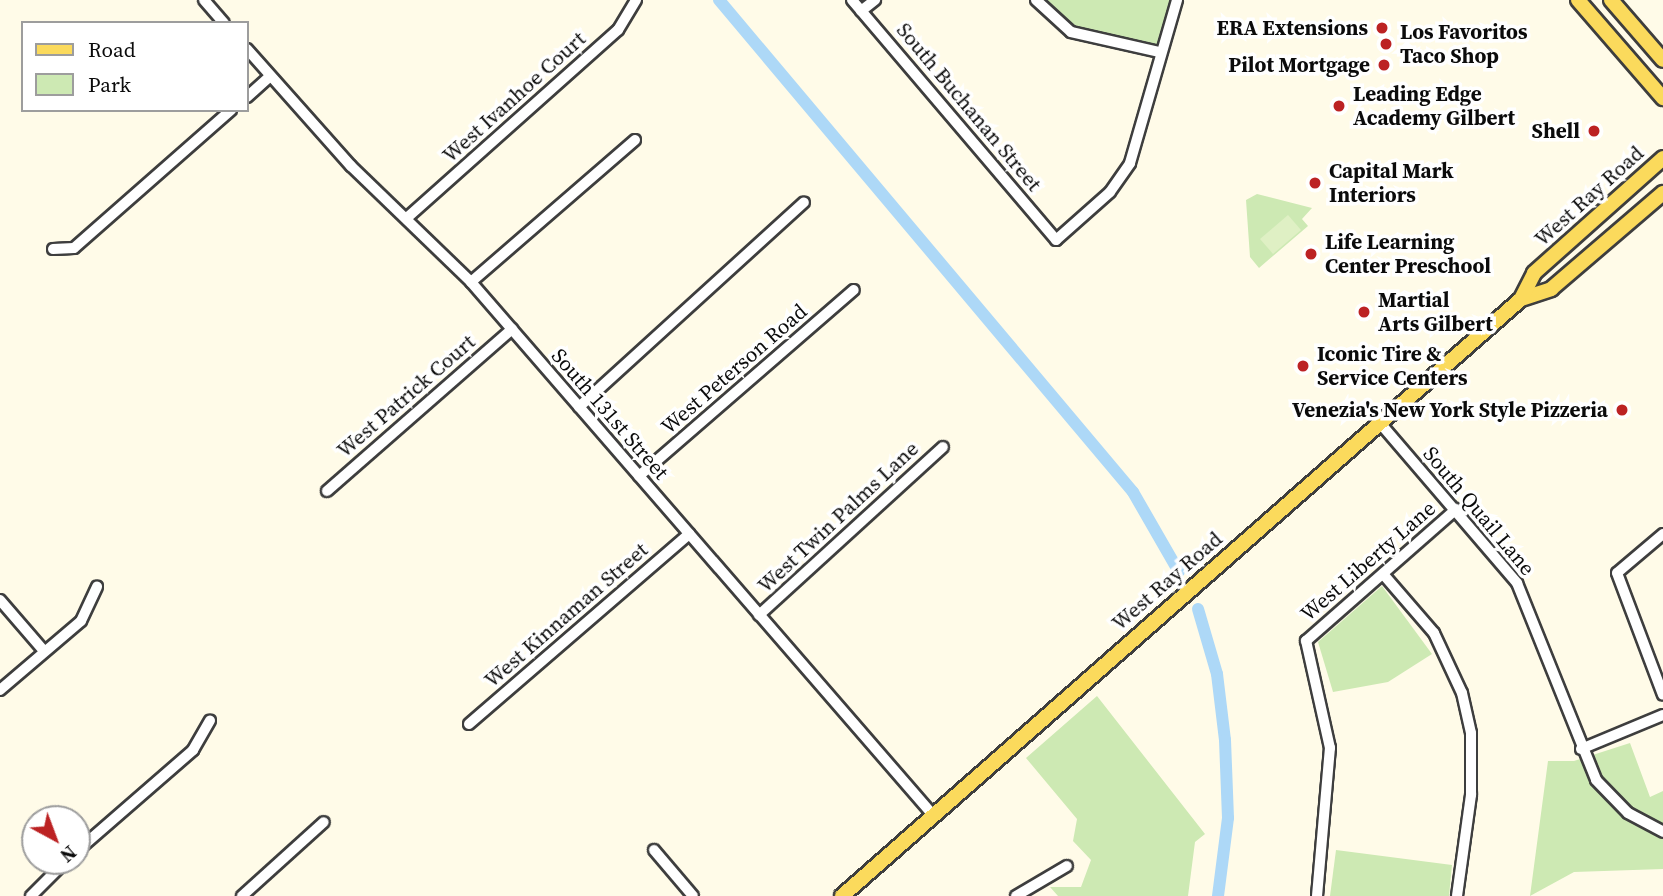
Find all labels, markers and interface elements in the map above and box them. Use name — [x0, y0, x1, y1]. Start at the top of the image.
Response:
place label: ERA Extensions — [1217, 15, 1368, 41]
street label: South Buchanan Street — [891, 18, 1047, 196]
place label: Los Favoritos Taco Shop — [1400, 19, 1527, 69]
marker: ERA Extensions — [1374, 20, 1390, 36]
legend — [21, 21, 248, 112]
street label: West Ivanhoe Court — [437, 26, 591, 168]
text: Road — [88, 35, 136, 64]
marker: Los Favoritos Taco Shop — [1378, 36, 1394, 52]
place label: Pilot Mortgage — [1228, 52, 1370, 78]
marker: Pilot Mortgage — [1376, 57, 1392, 73]
text: Park — [88, 70, 131, 99]
place label: Leading Edge Academy Gilbert — [1353, 81, 1515, 131]
marker: Leading Edge Academy Gilbert — [1331, 98, 1347, 114]
place label: Shell — [1532, 118, 1580, 144]
marker: Shell — [1586, 123, 1602, 139]
street label: West Ray Road — [1529, 141, 1649, 251]
place label: Capital Mark Interiors — [1329, 158, 1454, 208]
marker: Capital Mark Interiors — [1307, 175, 1323, 191]
place label: Life Learning Center Preschool — [1325, 229, 1491, 279]
marker: Life Learning Center Preschool — [1303, 246, 1319, 262]
place label: Martial Arts Gilbert — [1378, 287, 1493, 337]
street label: West Peterson Road — [656, 299, 812, 439]
marker: Martial Arts Gilbert — [1356, 304, 1372, 320]
street label: West Patrick Court — [332, 329, 480, 463]
place label: Iconic Tire & Service Centers — [1317, 341, 1468, 391]
street label: South 131st Street — [546, 343, 674, 485]
marker: Iconic Tire & Service Centers — [1295, 358, 1311, 374]
place label: Venezia's New York Style Pizzeria — [1292, 397, 1608, 423]
marker: Venezia's New York Style Pizzeria — [1614, 402, 1630, 418]
street label: West Twin Palms Lane — [752, 436, 924, 598]
street label: South Quail Lane — [1418, 441, 1540, 581]
street label: West Liberty Lane — [1296, 496, 1440, 626]
street label: West Ray Road — [1107, 526, 1227, 636]
street label: West Kinnaman Street — [479, 537, 653, 693]
north arrow — [21, 805, 91, 875]
text: N — [55, 840, 82, 869]

